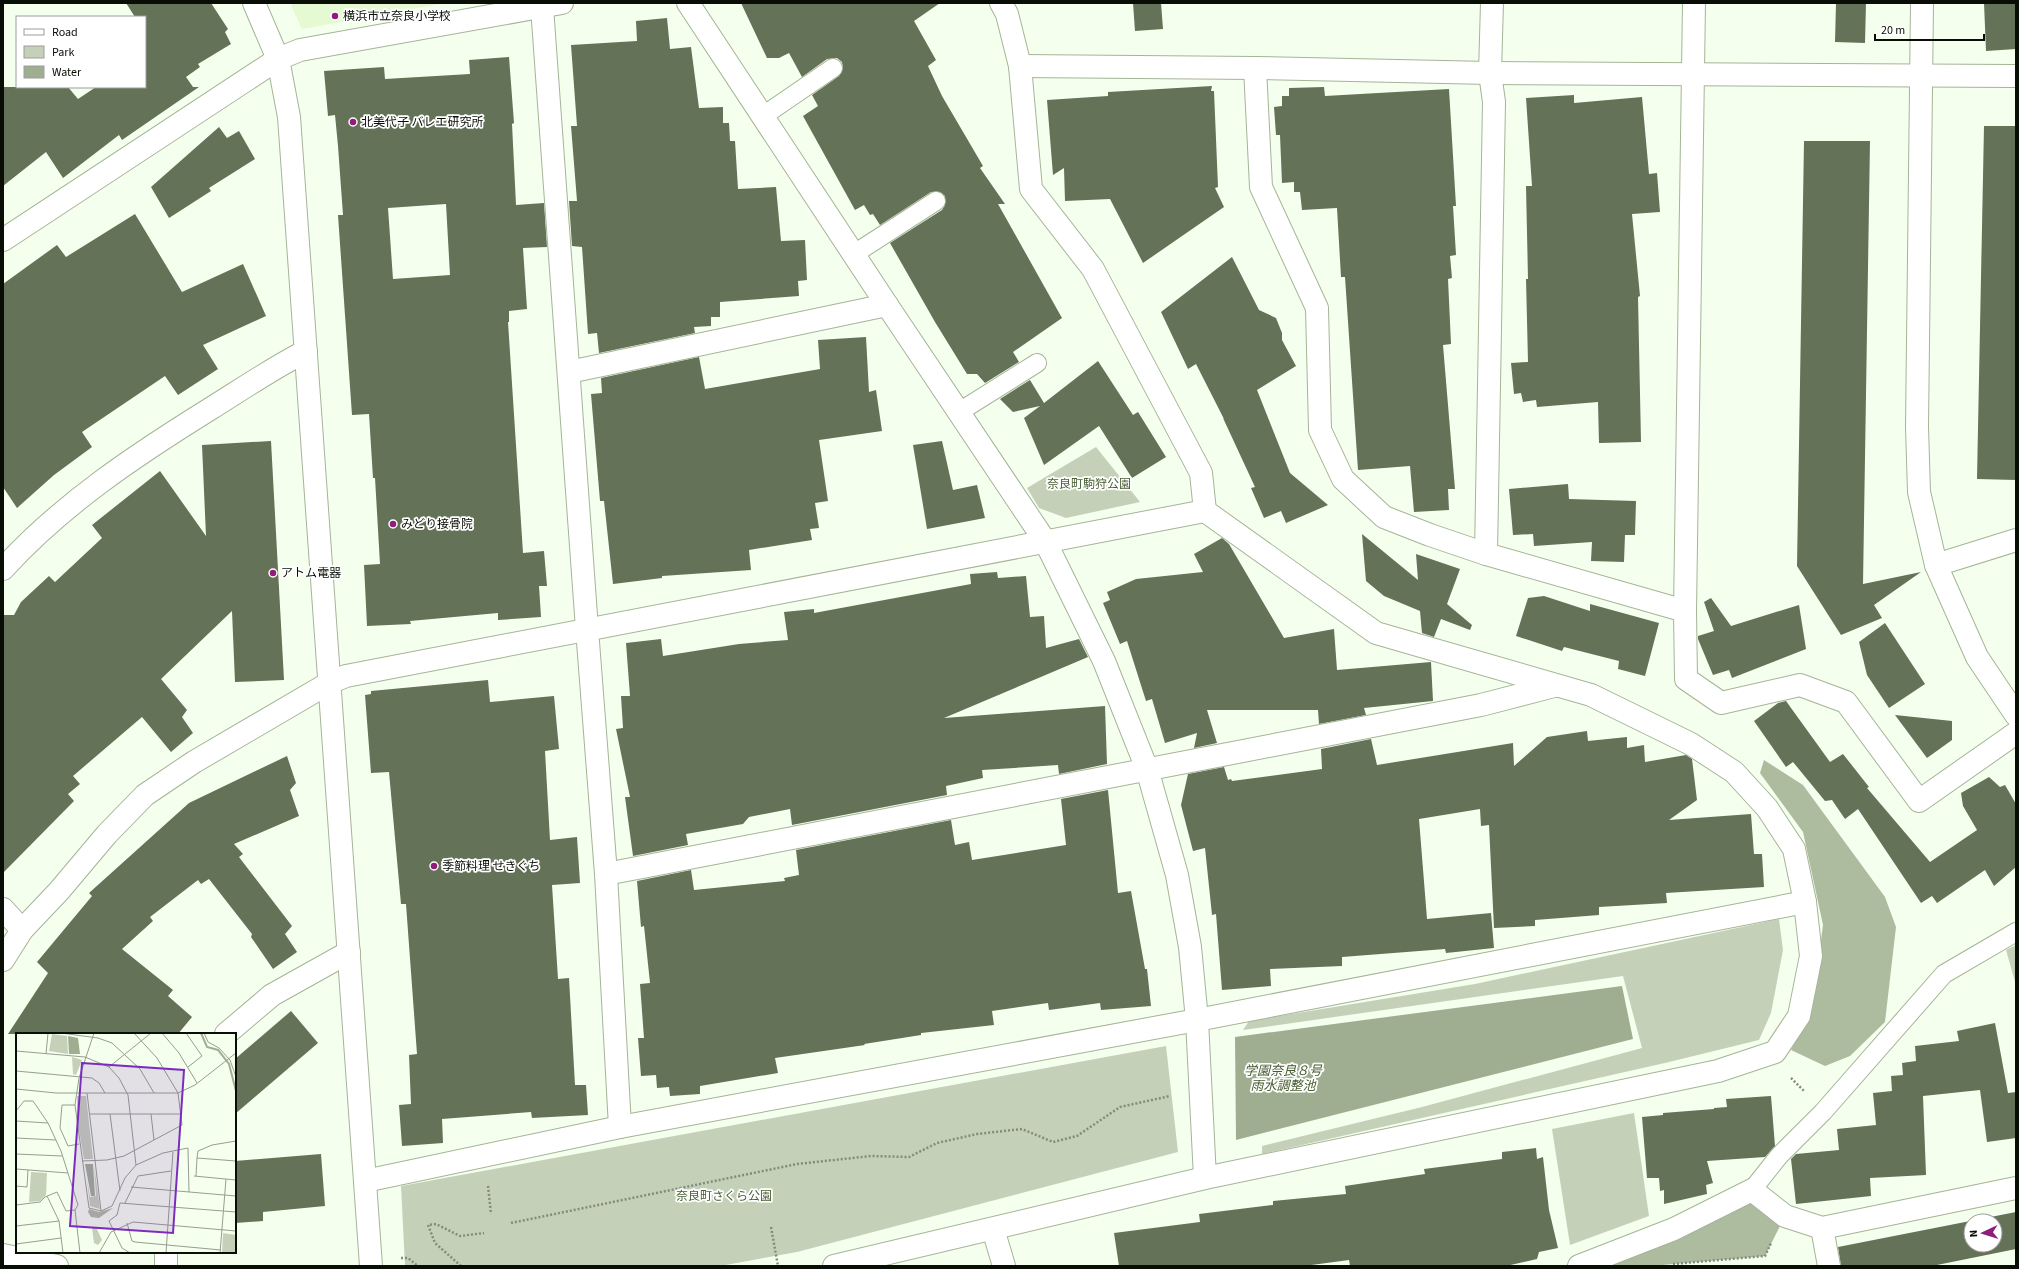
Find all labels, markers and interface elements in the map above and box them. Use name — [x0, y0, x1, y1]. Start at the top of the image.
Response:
place label: 横浜市立奈良小学校 — [343, 8, 451, 25]
marker: 横浜市立奈良小学校 — [330, 11, 340, 21]
legend — [16, 16, 146, 88]
scale bar — [1875, 16, 1984, 42]
text: 20 m — [1881, 22, 1905, 39]
text: Road — [52, 24, 78, 41]
text: Park — [52, 44, 74, 61]
text: Water — [52, 64, 82, 81]
place label: 北美代子 バレエ研究所 — [361, 114, 483, 131]
marker: 北美代子 バレエ研究所 — [348, 117, 358, 127]
park label: 奈良町駒狩公園 — [1047, 476, 1131, 493]
place label: みどり接骨院 — [401, 516, 473, 533]
marker: みどり接骨院 — [388, 519, 398, 529]
place label: アトム電器 — [281, 565, 341, 582]
marker: アトム電器 — [268, 568, 278, 578]
place label: 季節料理 せきぐち — [442, 858, 540, 875]
marker: 季節料理 せきぐち — [429, 861, 439, 871]
inset map — [16, 1033, 236, 1253]
water label: 学園奈良８号 雨水調整池 — [1244, 1062, 1323, 1095]
park label: 奈良町さくら公園 — [676, 1188, 772, 1205]
north arrow — [1963, 1213, 2003, 1253]
text: N — [1966, 1229, 1981, 1238]

